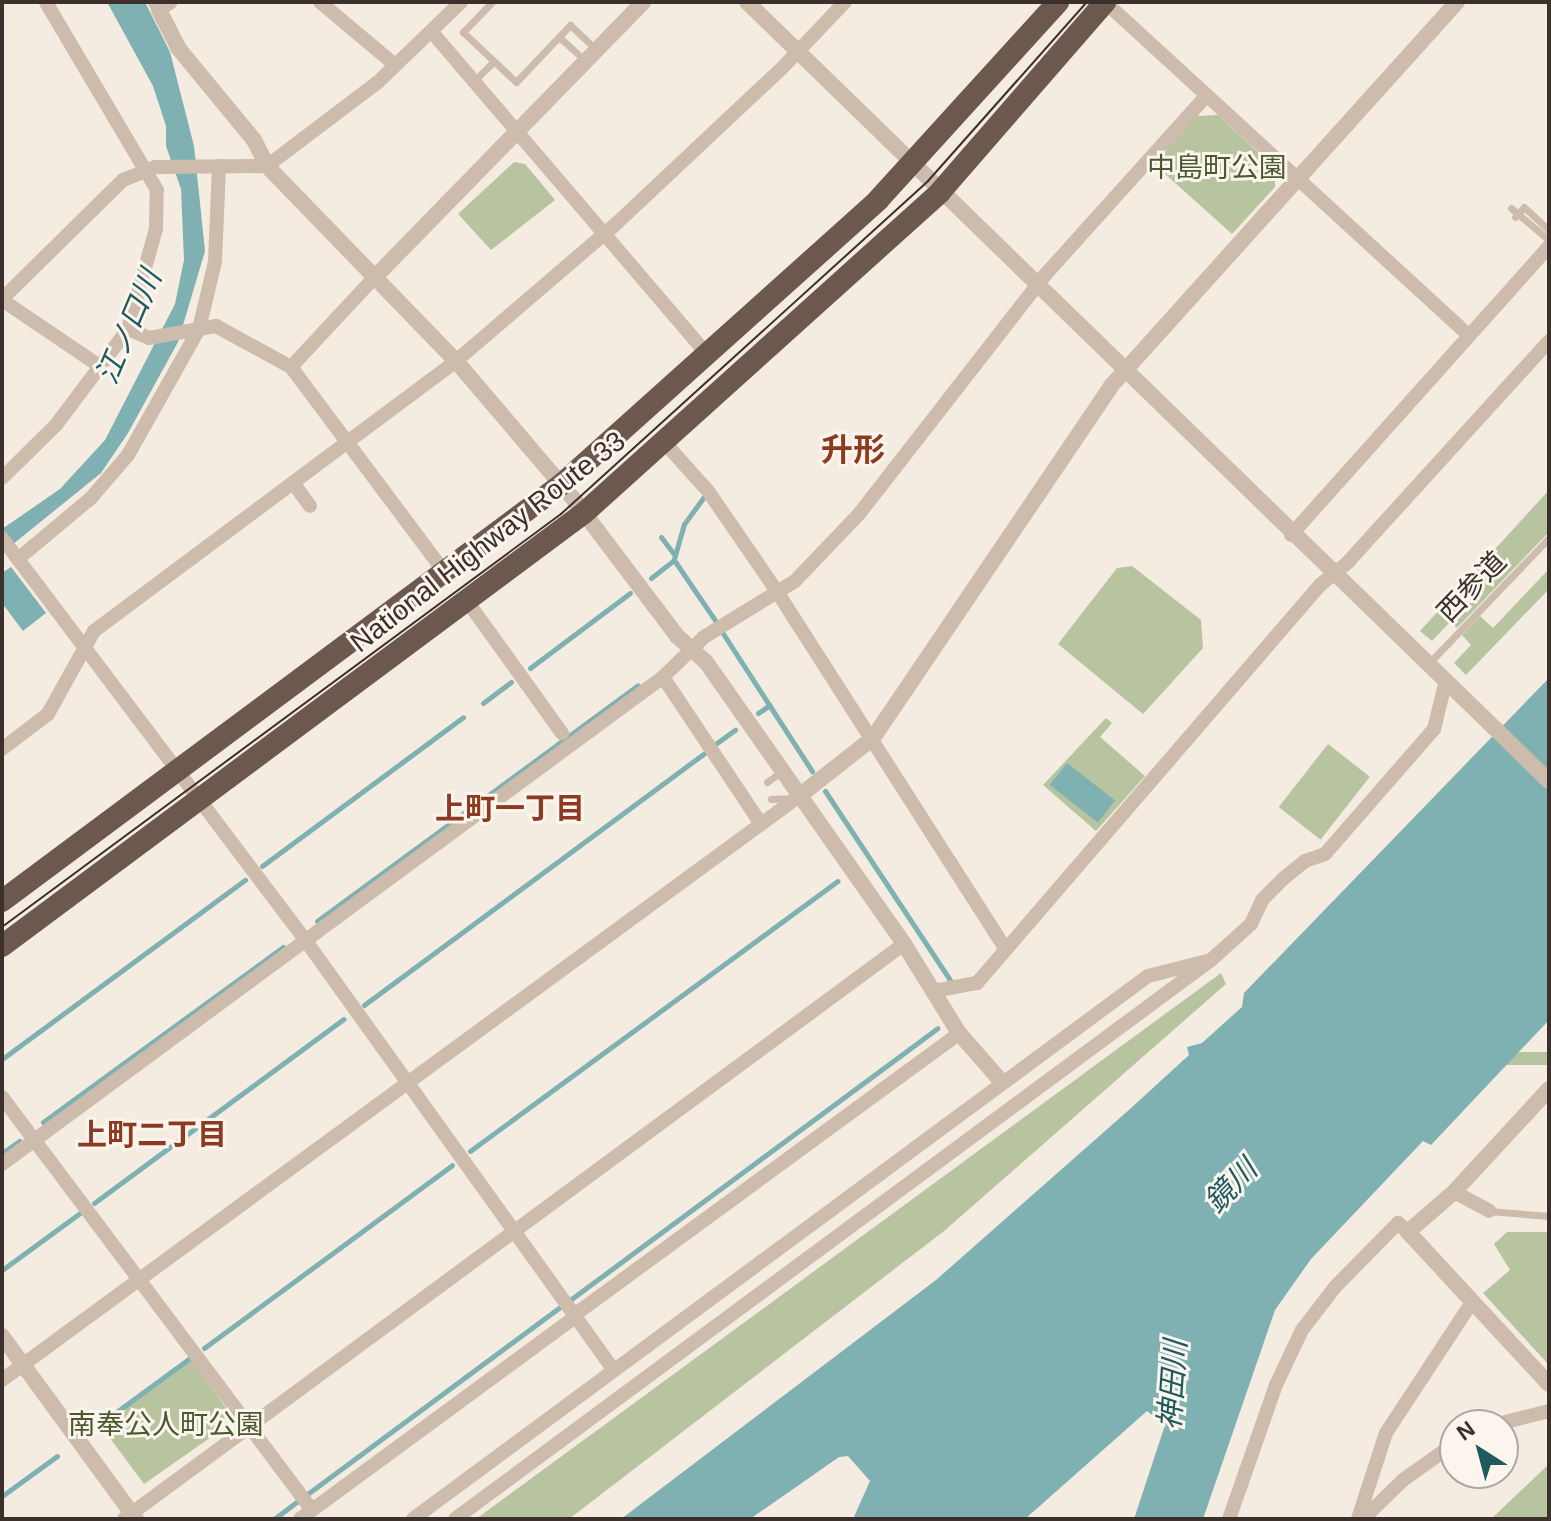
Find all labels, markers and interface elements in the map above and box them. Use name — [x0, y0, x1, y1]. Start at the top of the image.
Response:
park label: 中島町公園 — [1147, 151, 1287, 185]
water label: 江ノ口川 — [89, 265, 169, 389]
street label: National Highway Route 33 — [344, 424, 632, 660]
district label: 升形 — [821, 431, 885, 469]
street label: 西参道 — [1431, 545, 1513, 629]
district label: 上町一丁目 — [435, 791, 585, 827]
district label: 上町二丁目 — [77, 1117, 227, 1153]
water label: 鏡川 — [1197, 1152, 1265, 1220]
water label: 神田川 — [1152, 1339, 1194, 1431]
park label: 南奉公人町公園 — [68, 1408, 264, 1442]
north arrow — [1439, 1409, 1519, 1489]
text: N — [1452, 1416, 1480, 1446]

